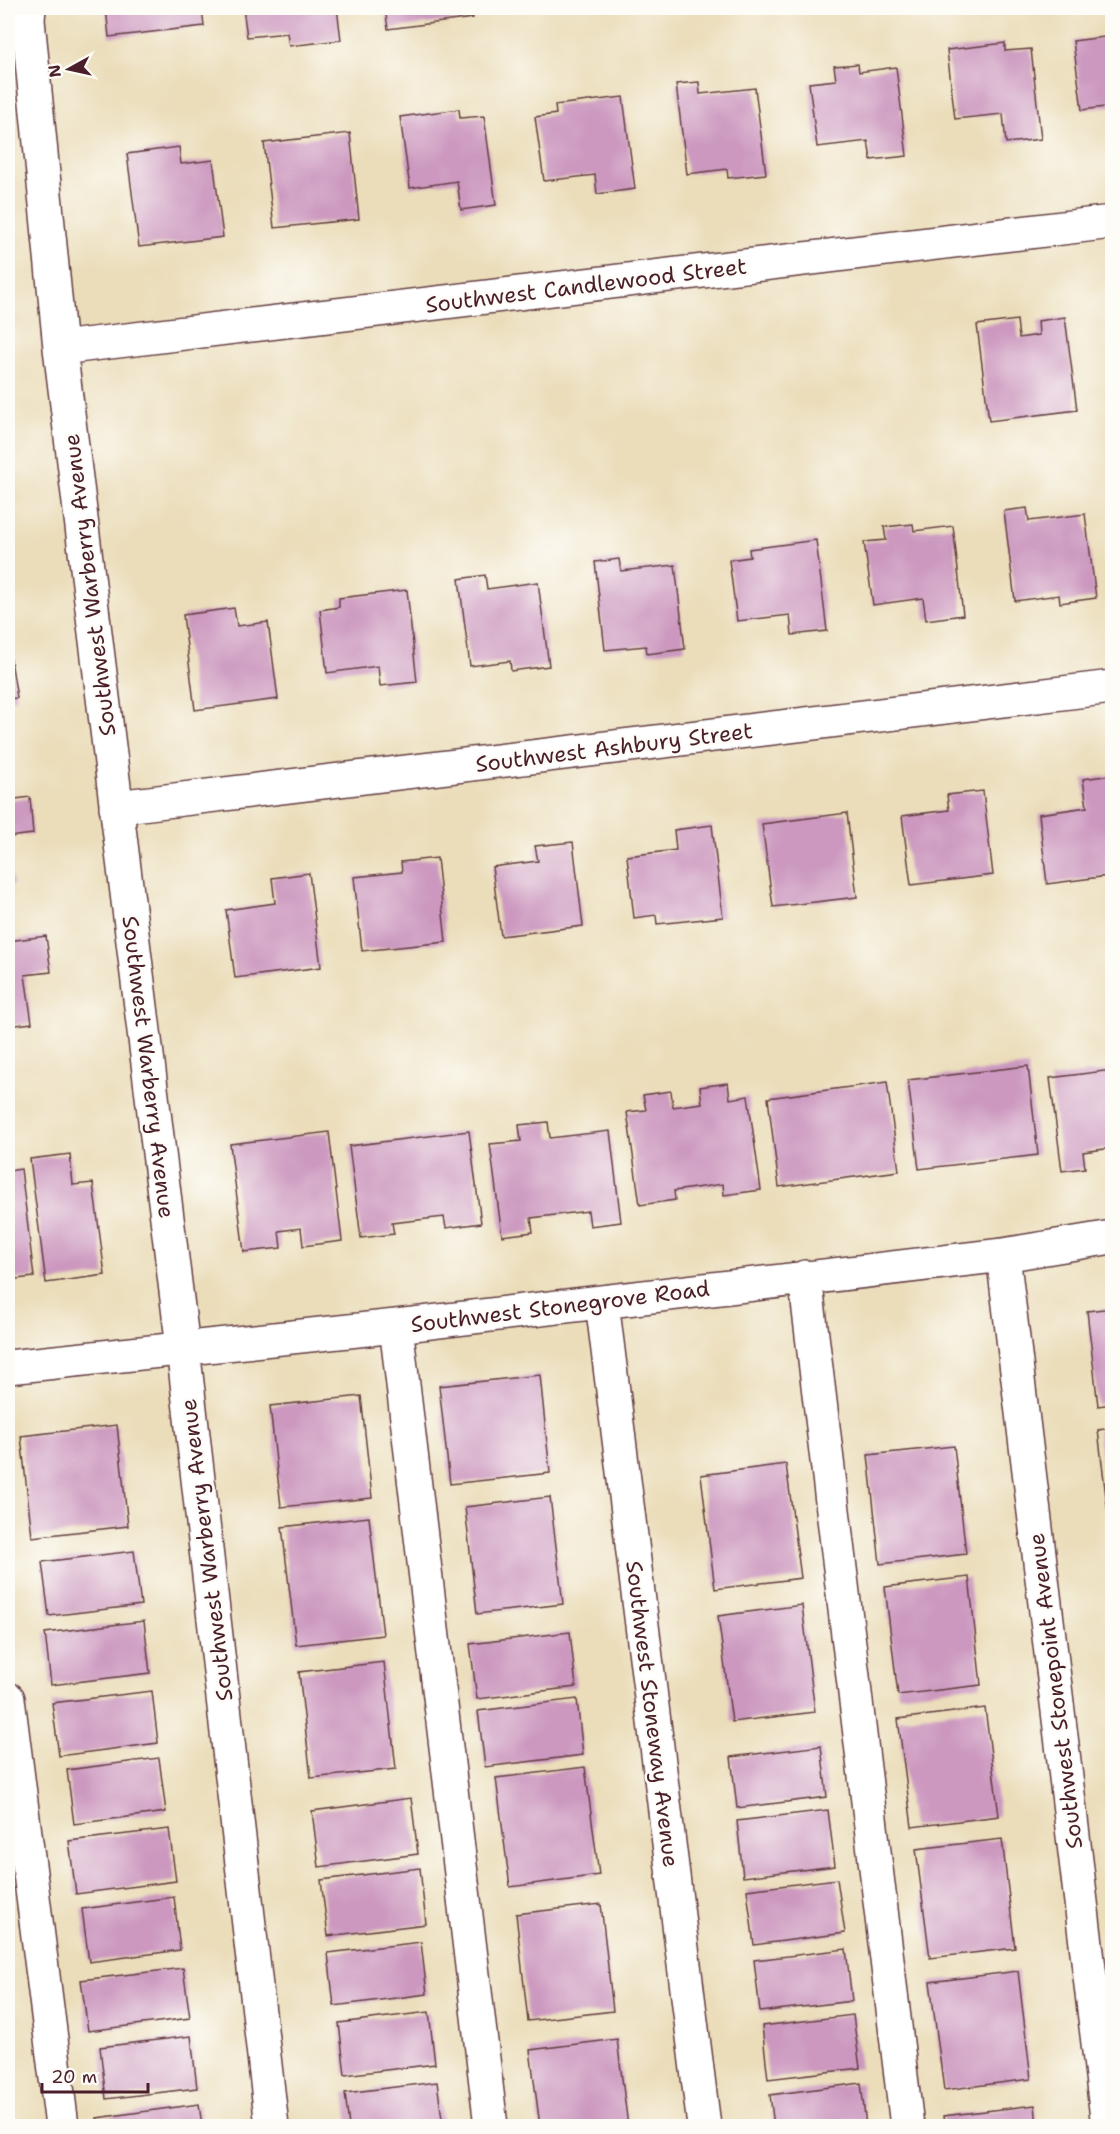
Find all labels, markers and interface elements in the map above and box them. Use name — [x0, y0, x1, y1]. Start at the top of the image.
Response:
north arrow — [39, 39, 99, 99]
text: N — [43, 63, 66, 79]
street label: Southwest Candlewood Street — [424, 251, 748, 320]
street label: Southwest Warberry Avenue — [57, 432, 122, 738]
street label: Southwest Ashbury Street — [474, 716, 754, 779]
street label: Southwest Warberry Avenue — [116, 914, 181, 1220]
street label: Southwest Stonegrove Road — [409, 1274, 711, 1339]
street label: Southwest Warberry Avenue — [174, 1397, 239, 1703]
street label: Southwest Stonepoint Avenue — [1022, 1531, 1089, 1851]
street label: Southwest Stoneway Avenue — [619, 1559, 686, 1869]
scale bar — [42, 2056, 148, 2094]
text: 20 m — [51, 2065, 97, 2089]

